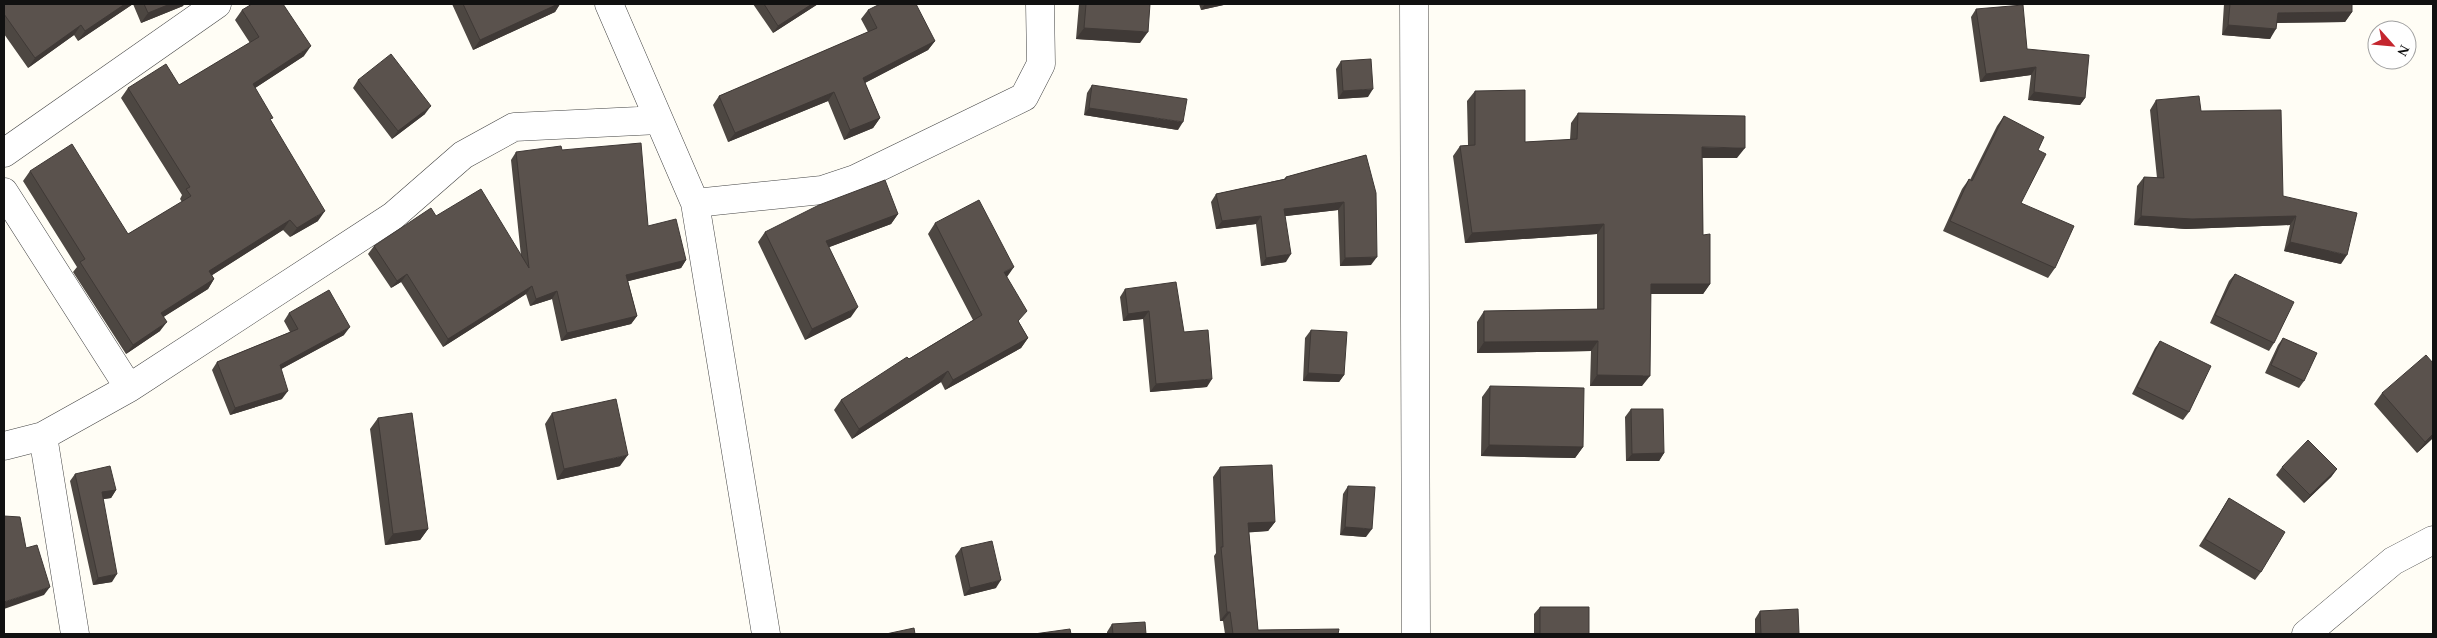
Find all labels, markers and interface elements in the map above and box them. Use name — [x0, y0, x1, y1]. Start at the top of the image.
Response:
north arrow — [2367, 20, 2417, 70]
text: N — [2394, 43, 2412, 59]

